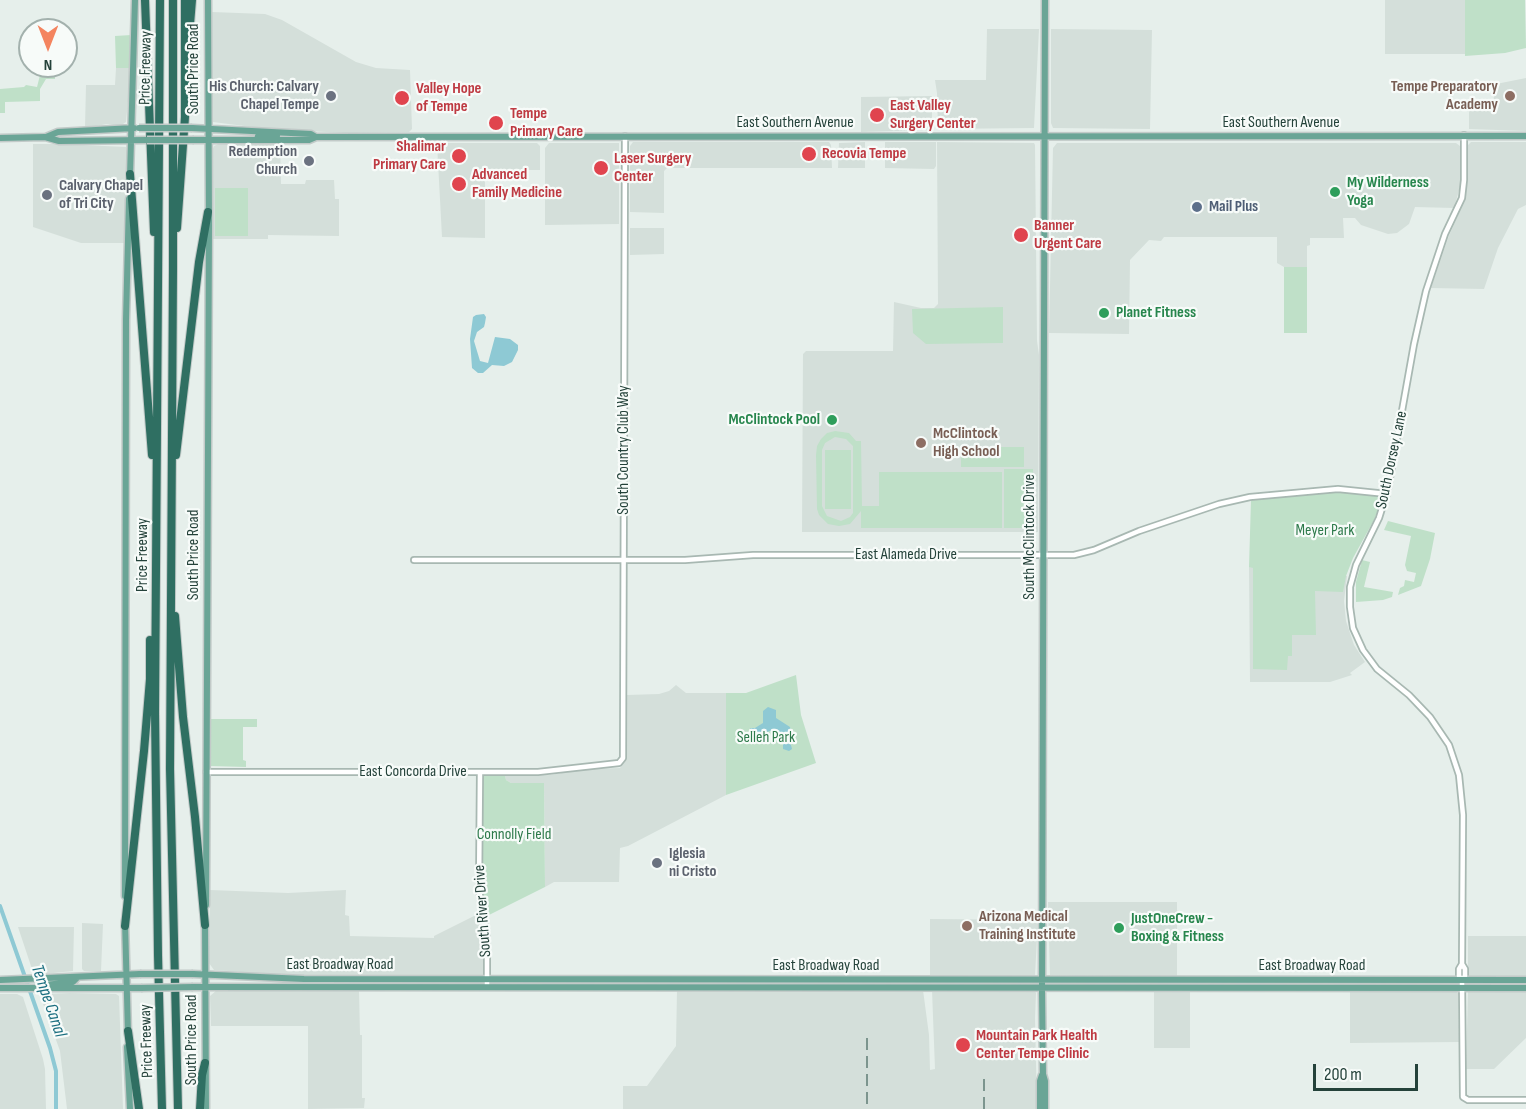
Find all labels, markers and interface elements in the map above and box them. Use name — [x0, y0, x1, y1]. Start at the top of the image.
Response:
north arrow — [18, 18, 78, 78]
street label: South Price Road — [184, 24, 204, 114]
street label: Price Freeway — [136, 31, 156, 105]
text: N — [44, 55, 52, 74]
place label: His Church: Calvary Chapel Tempe — [209, 77, 319, 115]
place label: Tempe Preparatory Academy — [1391, 77, 1498, 115]
place label: Valley Hope of Tempe — [416, 79, 481, 117]
marker: His Church: Calvary Chapel Tempe — [324, 89, 338, 103]
marker: Valley Hope of Tempe — [393, 89, 411, 107]
marker: Tempe Preparatory Academy — [1503, 89, 1517, 103]
place label: East Valley Surgery Center — [890, 96, 976, 134]
place label: Tempe Primary Care — [510, 104, 583, 142]
marker: East Valley Surgery Center — [868, 106, 886, 124]
street label: East Southern Avenue — [736, 113, 854, 133]
street label: East Southern Avenue — [1222, 113, 1340, 133]
marker: Tempe Primary Care — [487, 114, 505, 132]
place label: Shalimar Primary Care — [373, 137, 446, 175]
place label: Redemption Church — [229, 142, 297, 180]
place label: Recovia Tempe — [822, 144, 906, 164]
marker: Recovia Tempe — [800, 145, 818, 163]
marker: Shalimar Primary Care — [450, 147, 468, 165]
place label: Laser Surgery Center — [614, 149, 691, 187]
marker: Redemption Church — [302, 154, 316, 168]
marker: Laser Surgery Center — [592, 159, 610, 177]
place label: Advanced Family Medicine — [472, 165, 562, 203]
place label: My Wilderness Yoga — [1347, 173, 1429, 211]
marker: Advanced Family Medicine — [450, 175, 468, 193]
place label: Calvary Chapel of Tri City — [59, 176, 143, 214]
marker: My Wilderness Yoga — [1328, 185, 1342, 199]
marker: Calvary Chapel of Tri City — [40, 188, 54, 202]
place label: Mail Plus — [1209, 197, 1258, 217]
marker: Mail Plus — [1190, 200, 1204, 214]
place label: Banner Urgent Care — [1034, 216, 1102, 254]
marker: Banner Urgent Care — [1012, 226, 1030, 244]
place label: Planet Fitness — [1116, 303, 1196, 323]
marker: Planet Fitness — [1097, 306, 1111, 320]
street label: South Country Club Way — [614, 385, 634, 515]
street label: South Dorsey Lane — [1372, 409, 1412, 511]
place label: McClintock Pool — [728, 410, 820, 430]
marker: McClintock Pool — [825, 413, 839, 427]
place label: McClintock High School — [933, 424, 999, 462]
marker: McClintock High School — [914, 436, 928, 450]
street label: South McClintock Drive — [1020, 474, 1040, 600]
street label: South Price Road — [184, 510, 204, 600]
street label: Price Freeway — [133, 518, 153, 592]
park label: Meyer Park — [1296, 521, 1354, 541]
street label: East Alameda Drive — [855, 545, 957, 565]
park label: Selleh Park — [737, 728, 795, 748]
street label: East Concorda Drive — [359, 762, 467, 782]
park label: Connolly Field — [477, 825, 551, 845]
place label: Iglesia ni Cristo — [669, 844, 717, 882]
marker: Iglesia ni Cristo — [650, 856, 664, 870]
street label: South River Drive — [470, 864, 496, 958]
place label: Arizona Medical Training Institute — [979, 907, 1076, 945]
place label: JustOneCrew - Boxing & Fitness — [1131, 909, 1224, 947]
marker: Arizona Medical Training Institute — [960, 919, 974, 933]
marker: JustOneCrew - Boxing & Fitness — [1112, 921, 1126, 935]
street label: East Broadway Road — [287, 955, 393, 975]
street label: East Broadway Road — [773, 956, 879, 976]
street label: East Broadway Road — [1259, 956, 1365, 976]
water label: Tempe Canal — [26, 962, 70, 1040]
street label: South Price Road — [182, 995, 202, 1085]
street label: Price Freeway — [136, 1004, 158, 1078]
place label: Mountain Park Health Center Tempe Clinic — [976, 1026, 1097, 1064]
marker: Mountain Park Health Center Tempe Clinic — [954, 1036, 972, 1054]
scale bar — [1316, 1052, 1421, 1090]
text: 200 m — [1324, 1064, 1362, 1085]

